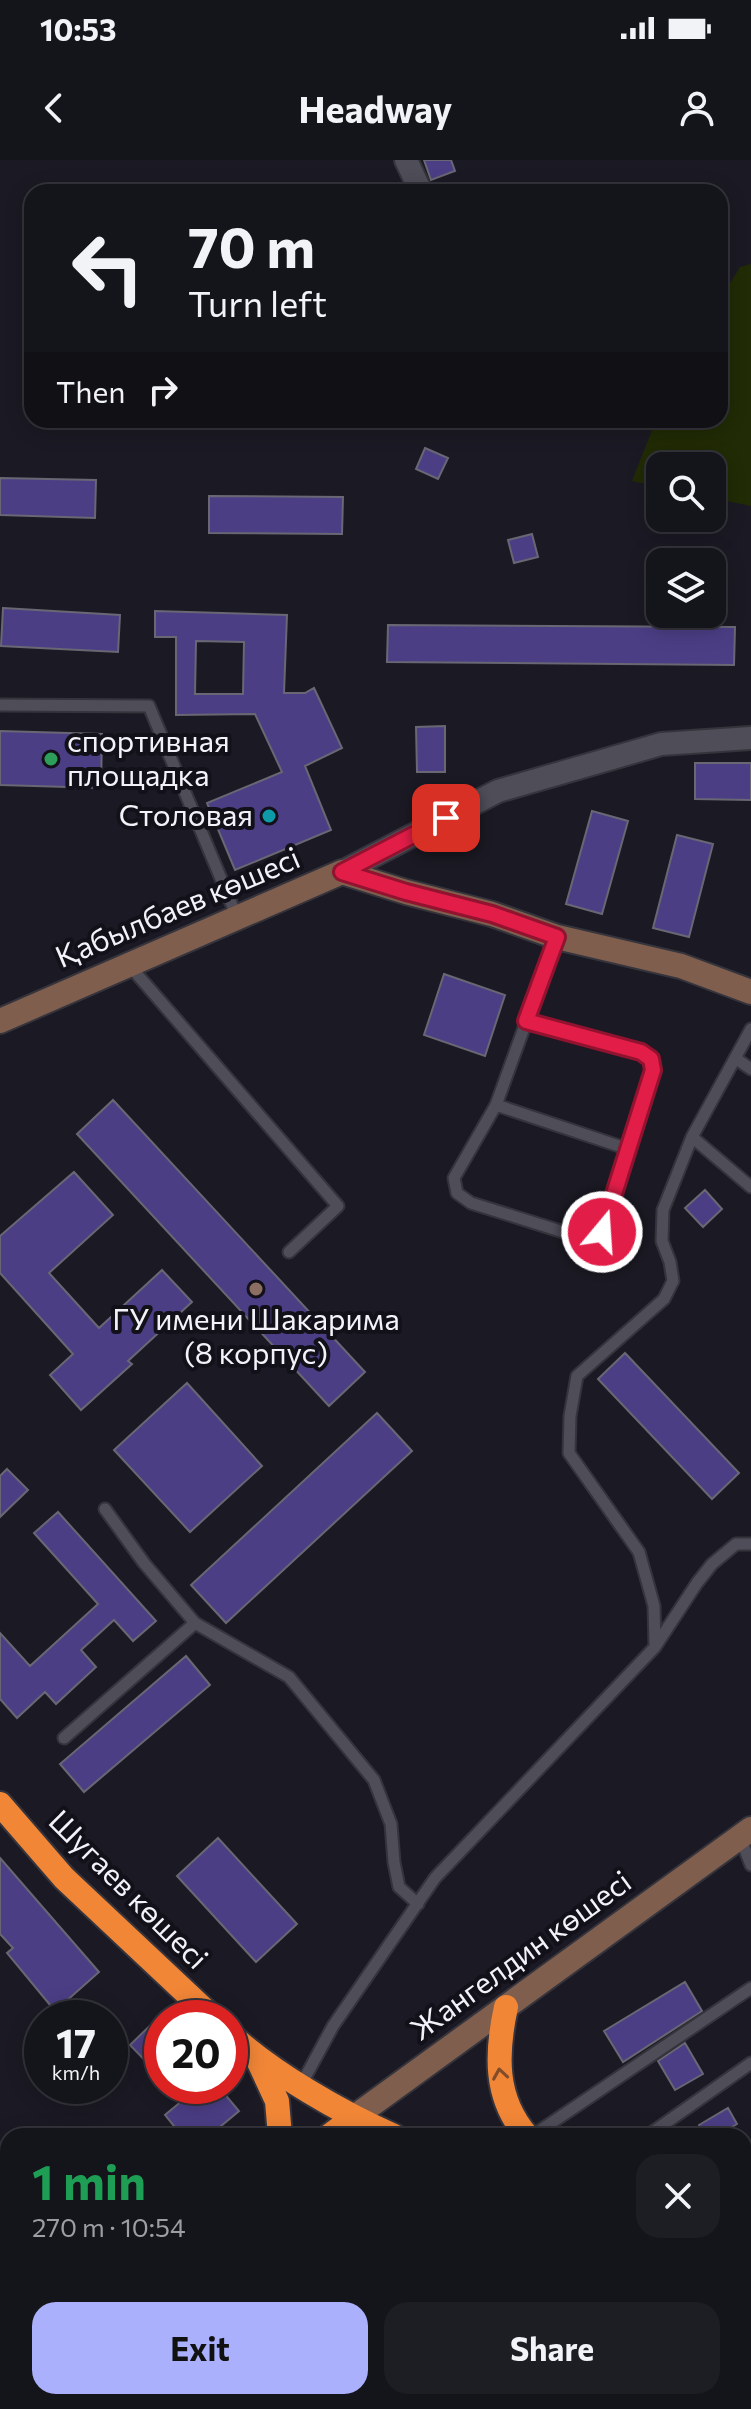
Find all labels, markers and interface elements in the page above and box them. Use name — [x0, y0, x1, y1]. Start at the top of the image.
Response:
text: 10:53 — [40, 10, 116, 47]
icon: back — [32, 86, 76, 130]
text: Headway — [299, 86, 452, 130]
icon: person — [675, 86, 719, 130]
text: 70 m — [188, 211, 315, 280]
icon: left — [56, 216, 160, 320]
text: Turn left — [188, 280, 327, 324]
icon: right — [141, 368, 185, 412]
text: Then — [56, 372, 125, 409]
map controls — [646, 452, 726, 628]
button: search — [646, 452, 726, 532]
button: layers — [646, 548, 726, 628]
place label: спортивная площадка — [67, 721, 230, 792]
marker: спортивная площадка — [42, 750, 60, 768]
pin — [412, 784, 480, 852]
place label: Столовая — [119, 795, 253, 832]
icon: arrive — [424, 796, 468, 840]
marker: Столовая — [260, 807, 278, 825]
street label: Қабылбаев көшесі — [49, 837, 305, 974]
position arrow — [560, 1190, 644, 1274]
marker: ГУ имени Шакарима (8 корпус) — [247, 1280, 265, 1298]
place label: ГУ имени Шакарима (8 корпус) — [112, 1299, 400, 1370]
street label: Шугаев көшесі — [43, 1801, 217, 1975]
street label: Жангелдин көшесі — [402, 1861, 637, 2046]
speed limit sign: 20 — [144, 2000, 248, 2104]
text: 17 — [56, 2017, 96, 2066]
text: km/h — [52, 2060, 100, 2084]
one-way arrow — [493, 2067, 510, 2081]
text: 1 min — [32, 2151, 146, 2210]
button: close — [636, 2154, 720, 2238]
text: 270 m · 10:54 — [32, 2211, 185, 2242]
button: Exit — [32, 2302, 368, 2394]
button: Share — [384, 2302, 720, 2394]

